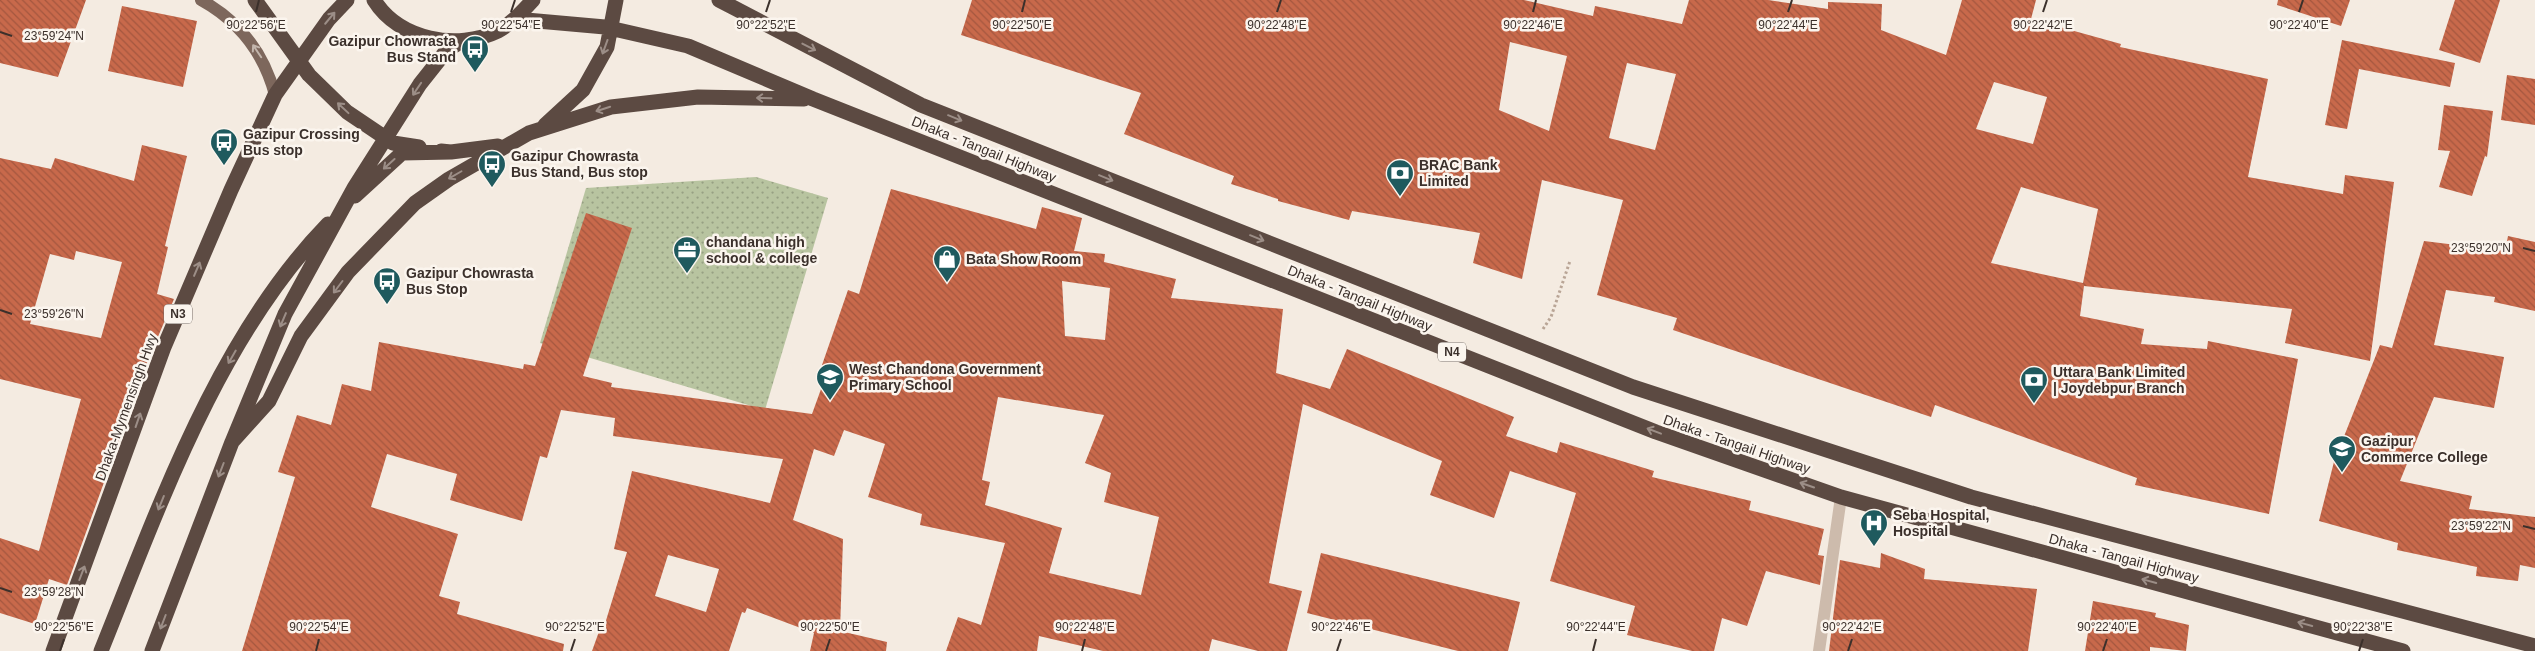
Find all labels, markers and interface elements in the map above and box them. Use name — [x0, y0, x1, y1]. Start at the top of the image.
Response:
one-way arrow — [325, 12, 336, 25]
text: 90°22'56"E — [226, 18, 286, 32]
text: 90°22'54"E — [481, 18, 541, 32]
text: 90°22'52"E — [736, 18, 796, 32]
text: 90°22'50"E — [992, 18, 1052, 32]
text: 90°22'48"E — [1247, 18, 1307, 32]
text: 90°22'46"E — [1503, 18, 1563, 32]
text: 90°22'44"E — [1758, 18, 1818, 32]
text: 90°22'42"E — [2013, 18, 2073, 32]
text: 90°22'40"E — [2269, 18, 2329, 32]
text: 23°59'24"N — [24, 29, 84, 43]
place label: Gazipur Chowrasta Bus Stand — [328, 33, 456, 65]
bus stop icon: Gazipur Chowrasta Bus Stand — [460, 34, 490, 73]
one-way arrow — [600, 39, 609, 55]
one-way arrow — [801, 42, 816, 52]
one-way arrow — [251, 44, 261, 58]
one-way arrow — [412, 82, 422, 96]
one-way arrow — [756, 94, 772, 103]
one-way arrow — [336, 102, 349, 114]
one-way arrow — [595, 105, 611, 115]
street label: Dhaka - Tangail Highway — [909, 113, 1059, 185]
one-way arrow — [946, 114, 962, 123]
place label: Gazipur Crossing Bus stop — [243, 126, 360, 158]
bus stop icon: Gazipur Crossing Bus stop — [209, 127, 239, 166]
place label: Gazipur Chowrasta Bus Stand, Bus stop — [511, 148, 648, 180]
bus stop icon: Gazipur Chowrasta Bus Stand, Bus stop — [477, 149, 507, 188]
place label: BRAC Bank Limited — [1419, 157, 1498, 189]
bank icon: BRAC Bank Limited — [1385, 158, 1415, 197]
one-way arrow — [383, 159, 396, 170]
one-way arrow — [448, 171, 462, 181]
one-way arrow — [1097, 174, 1113, 183]
one-way arrow — [1249, 233, 1264, 243]
place label: chandana high school & college — [706, 234, 817, 266]
office icon: chandana high school & college — [672, 235, 702, 274]
text: 23°59'20"N — [2451, 241, 2511, 255]
shop icon: Bata Show Room — [932, 244, 962, 283]
place label: Bata Show Room — [966, 251, 1081, 267]
one-way arrow — [193, 262, 203, 277]
street label: Dhaka - Tangail Highway — [1285, 262, 1435, 334]
place label: Gazipur Chowrasta Bus Stop — [406, 265, 534, 297]
bus stop icon: Gazipur Chowrasta Bus Stop — [372, 266, 402, 305]
one-way arrow — [333, 280, 343, 294]
road number: N3 — [164, 304, 192, 324]
text: 23°59'26"N — [24, 307, 84, 321]
one-way arrow — [277, 312, 287, 327]
street label: Dhaka-Mymensingh Hwy — [92, 331, 160, 483]
road number: N4 — [1438, 342, 1466, 362]
one-way arrow — [227, 349, 237, 363]
place label: West Chandona Government Primary School — [849, 361, 1041, 393]
school or university icon: West Chandona Government Primary School — [815, 362, 845, 401]
place label: Uttara Bank Limited | Joydebpur Branch — [2053, 364, 2185, 396]
bank icon: Uttara Bank Limited | Joydebpur Branch — [2019, 365, 2049, 404]
street label: Dhaka - Tangail Highway — [1661, 411, 1813, 477]
one-way arrow — [134, 413, 143, 428]
one-way arrow — [1646, 426, 1661, 435]
place label: Gazipur Commerce College — [2361, 433, 2488, 465]
school or university icon: Gazipur Commerce College — [2327, 434, 2357, 473]
one-way arrow — [216, 462, 225, 477]
one-way arrow — [1800, 480, 1815, 489]
one-way arrow — [156, 495, 165, 510]
place label: Seba Hospital, Hospital — [1893, 507, 1989, 539]
hospital icon: Seba Hospital, Hospital — [1859, 508, 1889, 547]
text: 23°59'22"N — [2451, 519, 2511, 533]
street label: Dhaka - Tangail Highway — [2047, 530, 2201, 586]
one-way arrow — [78, 565, 87, 581]
one-way arrow — [2141, 576, 2157, 586]
text: 23°59'28"N — [24, 585, 84, 599]
one-way arrow — [158, 614, 167, 629]
one-way arrow — [2298, 619, 2314, 629]
text: 90°22'56"E — [34, 620, 94, 634]
text: 90°22'54"E — [289, 620, 349, 634]
text: 90°22'52"E — [545, 620, 605, 634]
text: 90°22'50"E — [800, 620, 860, 634]
text: 90°22'48"E — [1055, 620, 1115, 634]
text: 90°22'46"E — [1311, 620, 1371, 634]
text: 90°22'44"E — [1566, 620, 1626, 634]
text: 90°22'42"E — [1822, 620, 1882, 634]
text: 90°22'40"E — [2077, 620, 2137, 634]
text: 90°22'38"E — [2333, 620, 2393, 634]

